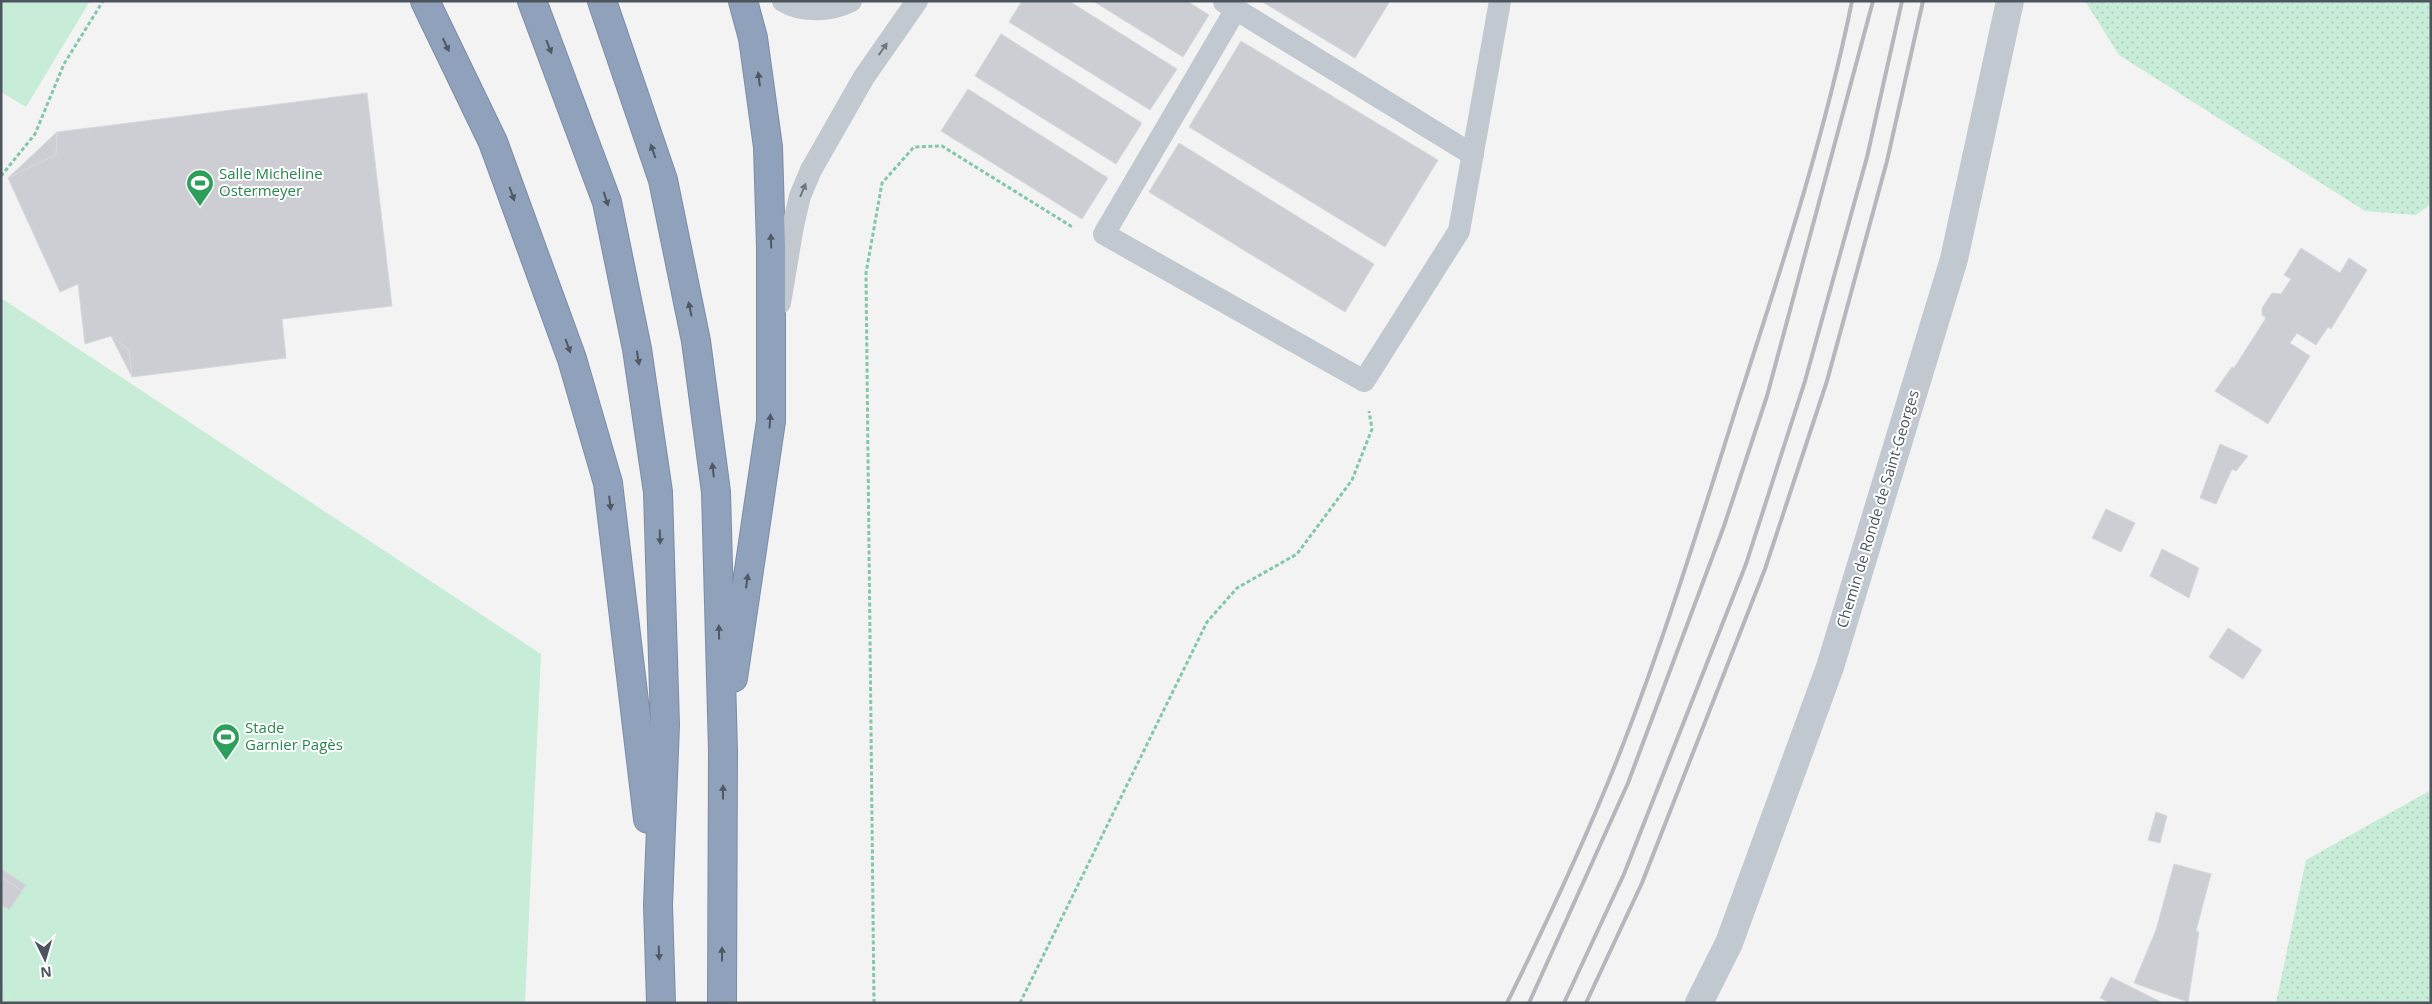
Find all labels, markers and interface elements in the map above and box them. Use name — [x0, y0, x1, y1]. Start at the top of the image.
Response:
one-way arrow — [443, 38, 451, 52]
one-way arrow — [545, 40, 553, 55]
one-way arrow — [878, 42, 888, 56]
one-way arrow — [754, 70, 762, 86]
one-way arrow — [649, 143, 657, 158]
place label: Salle Micheline Ostermeyer — [219, 163, 323, 200]
sports icon: Salle Micheline Ostermeyer — [185, 168, 215, 207]
one-way arrow — [799, 182, 807, 197]
one-way arrow — [508, 187, 516, 202]
one-way arrow — [602, 192, 610, 207]
one-way arrow — [766, 232, 774, 248]
one-way arrow — [685, 301, 693, 317]
one-way arrow — [565, 339, 572, 354]
one-way arrow — [635, 351, 643, 367]
street label: Chemin de Ronde de Saint-Georges — [1831, 387, 1923, 630]
one-way arrow — [767, 412, 775, 428]
one-way arrow — [709, 462, 717, 478]
one-way arrow — [606, 495, 614, 511]
one-way arrow — [656, 529, 664, 545]
one-way arrow — [744, 573, 752, 589]
one-way arrow — [715, 624, 723, 640]
place label: Stade Garnier Pagès — [245, 717, 343, 754]
sports icon: Stade Garnier Pagès — [211, 722, 241, 761]
one-way arrow — [719, 783, 727, 799]
north arrow — [20, 934, 70, 984]
one-way arrow — [656, 946, 664, 962]
one-way arrow — [718, 946, 726, 962]
text: N — [40, 962, 53, 982]

